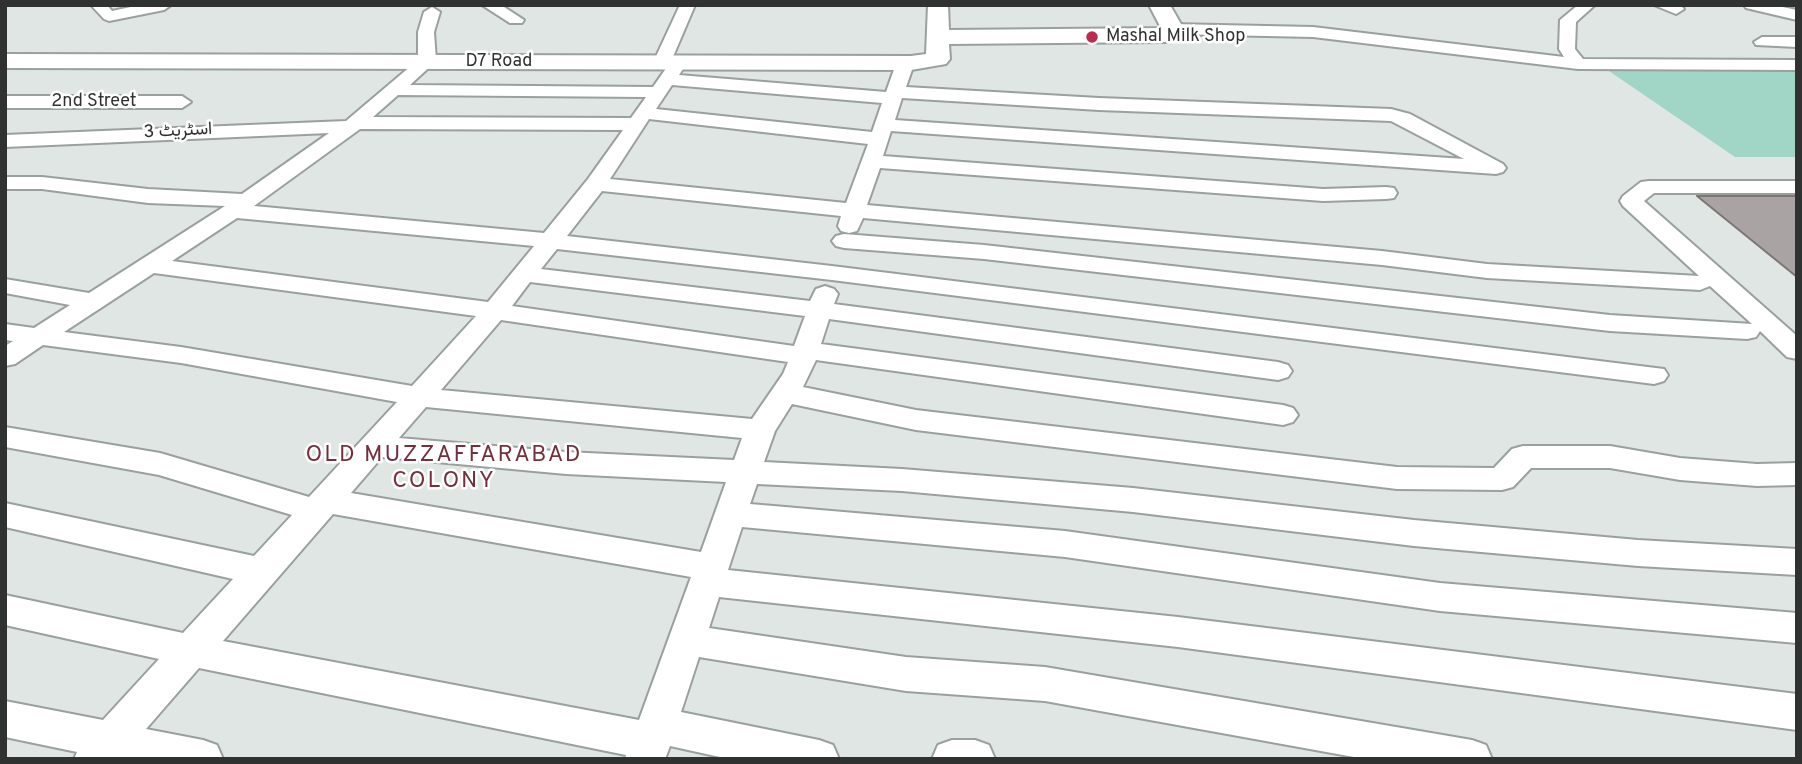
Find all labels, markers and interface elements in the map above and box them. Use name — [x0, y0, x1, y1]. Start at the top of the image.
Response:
place label: Mashal Milk Shop — [1106, 26, 1245, 48]
marker: Mashal Milk Shop — [1084, 29, 1100, 45]
street label: D7 Road — [466, 51, 532, 73]
street label: 2nd Street — [51, 91, 137, 113]
street label: اسٹریٹ 3 — [143, 119, 213, 145]
district label: OLD MUZZAFFARABAD COLONY — [308, 442, 580, 496]

